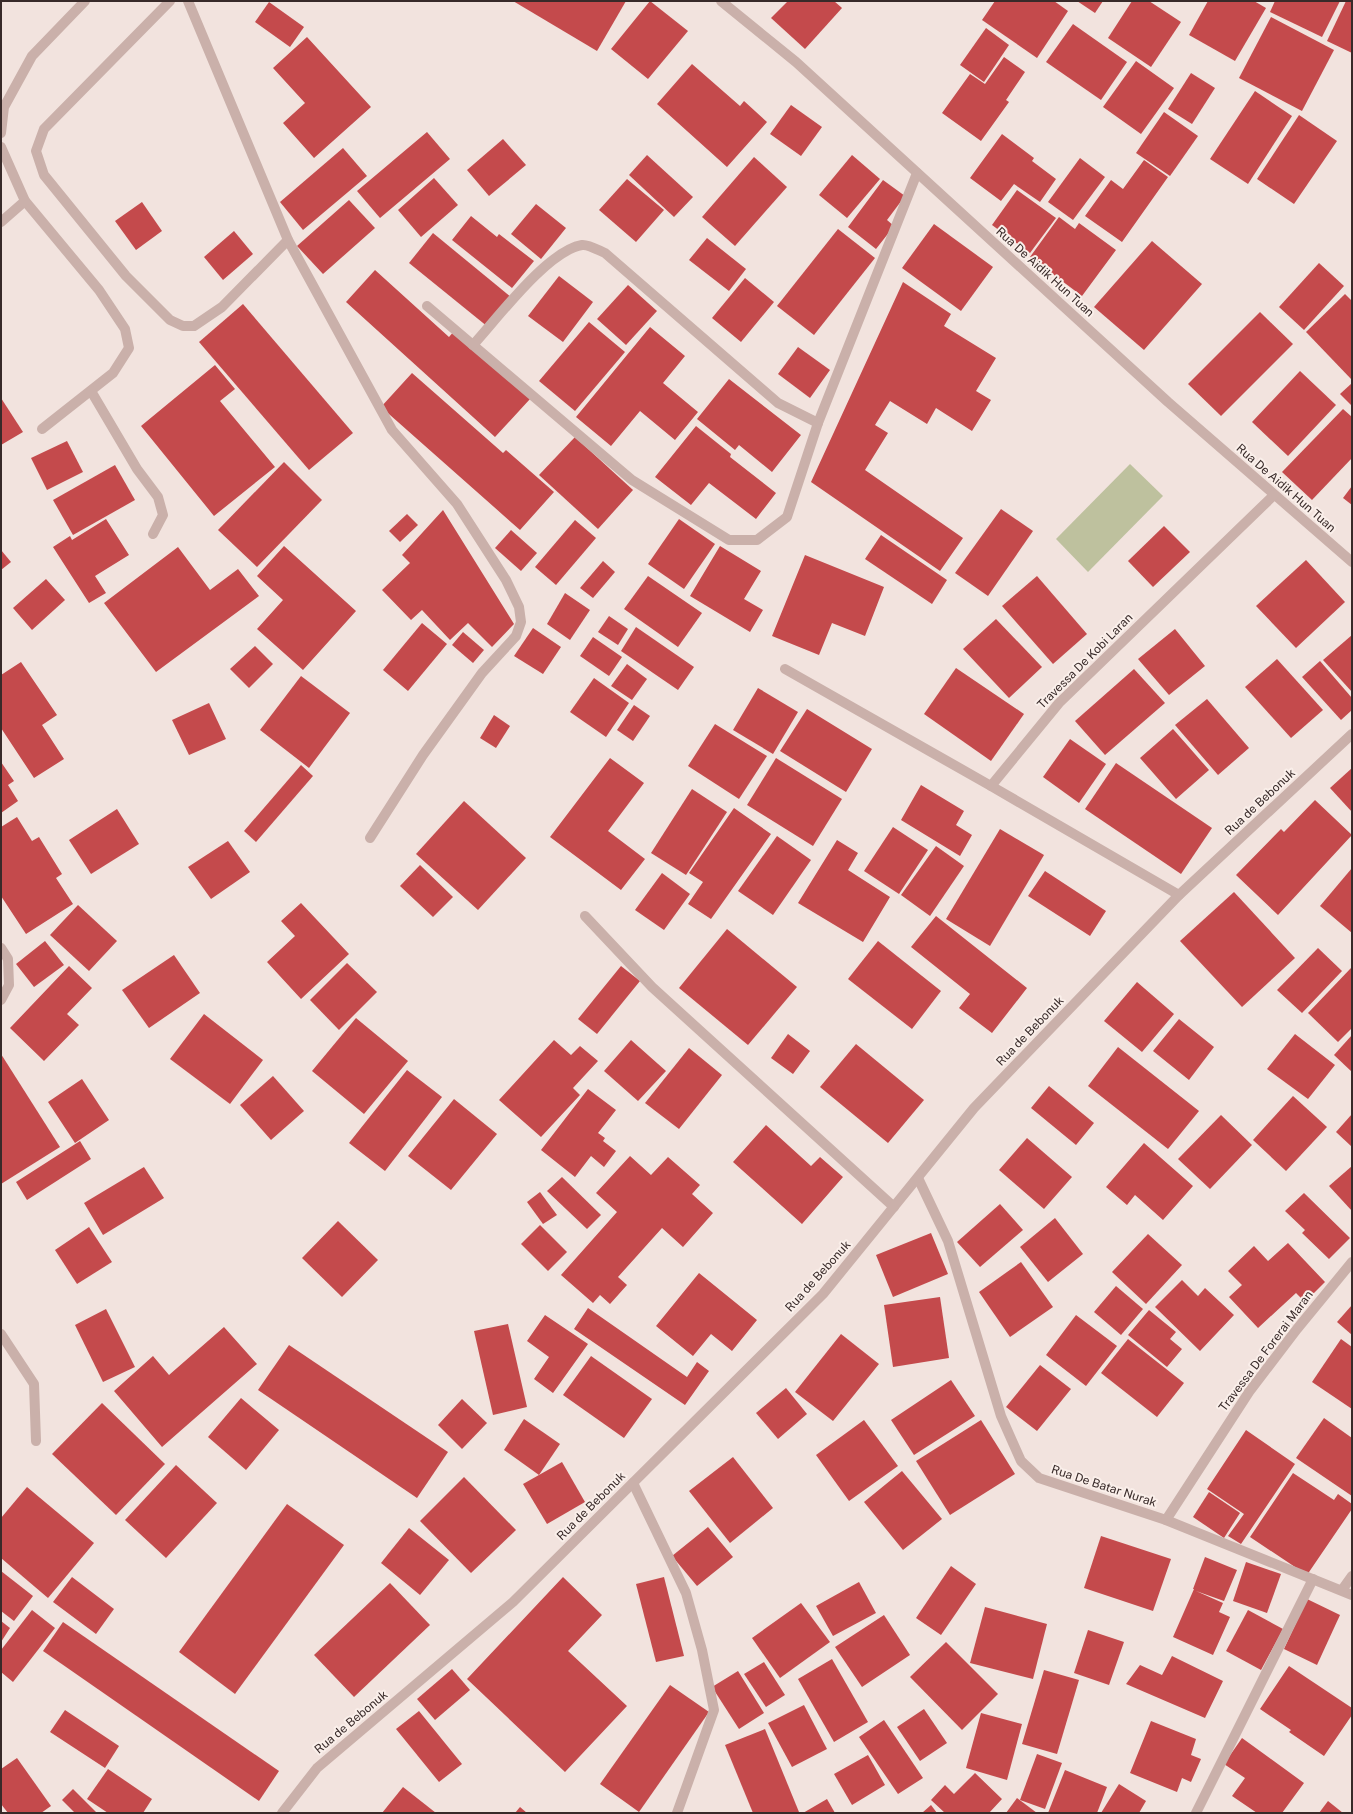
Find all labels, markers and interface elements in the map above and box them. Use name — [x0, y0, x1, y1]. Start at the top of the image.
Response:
street label: Rua De Aidik Hun Tuan — [993, 224, 1097, 320]
street label: Rua De Aidik Hun Tuan — [1233, 441, 1339, 535]
street label: Travessa De Kobi Laran — [1034, 610, 1136, 712]
street label: Rua de Bebonuk — [1222, 766, 1298, 838]
street label: Rua de Bebonuk — [993, 993, 1067, 1068]
street label: Rua de Bebonuk — [782, 1237, 854, 1314]
street label: Travessa De Forerai Maran — [1216, 1288, 1316, 1414]
street label: Rua De Batar Nurak — [1050, 1462, 1159, 1510]
street label: Rua de Bebonuk — [554, 1469, 628, 1543]
street label: Rua de Bebonuk — [312, 1687, 390, 1757]

